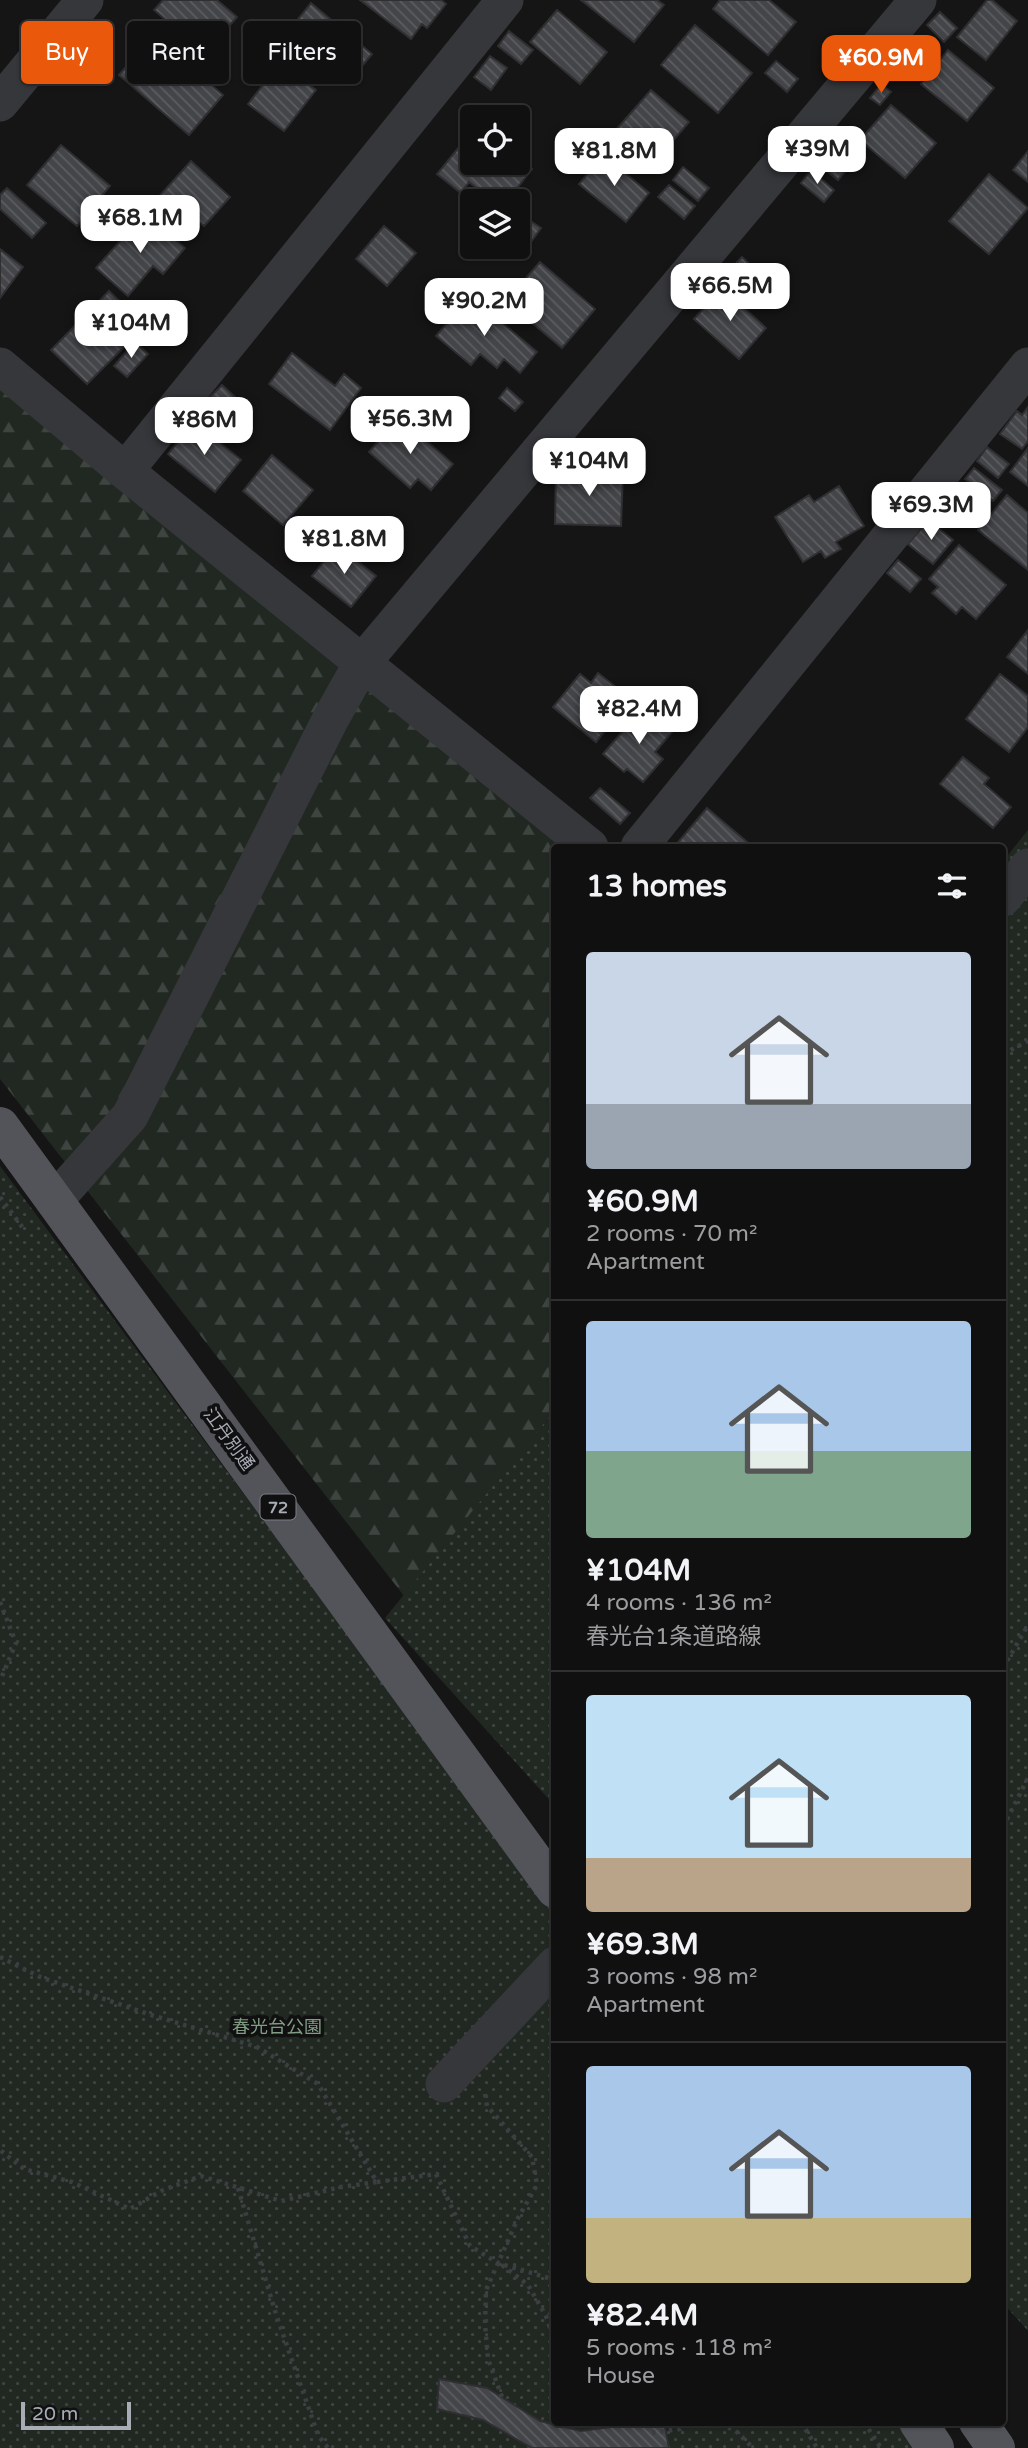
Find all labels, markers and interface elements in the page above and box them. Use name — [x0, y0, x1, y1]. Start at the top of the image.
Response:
chip: Buy — [21, 21, 113, 84]
chip: Rent — [127, 21, 229, 84]
chip: Filters — [243, 21, 361, 84]
pin: ¥60.9M — [824, 36, 938, 95]
text: ¥60.9M — [838, 44, 924, 72]
map controls — [460, 105, 530, 259]
button: locate — [460, 105, 530, 175]
pin: ¥39M — [776, 127, 858, 186]
pin: ¥81.8M — [557, 128, 671, 188]
text: ¥39M — [784, 135, 850, 163]
text: ¥81.8M — [571, 137, 657, 165]
button: layers — [460, 189, 530, 259]
pin: ¥68.1M — [83, 196, 197, 255]
text: ¥68.1M — [97, 204, 183, 232]
pin: ¥66.5M — [673, 264, 787, 323]
text: ¥66.5M — [687, 272, 773, 300]
pin: ¥90.2M — [427, 278, 541, 338]
text: ¥90.2M — [441, 287, 527, 315]
pin: ¥104M — [82, 300, 180, 360]
text: ¥104M — [91, 309, 171, 337]
pin: ¥56.3M — [353, 396, 467, 456]
pin: ¥86M — [163, 398, 245, 457]
text: ¥56.3M — [367, 405, 453, 433]
text: ¥86M — [171, 406, 237, 434]
pin: ¥104M — [540, 438, 638, 498]
text: ¥104M — [549, 447, 629, 475]
pin: ¥69.3M — [874, 482, 988, 542]
text: ¥69.3M — [888, 491, 974, 519]
pin: ¥81.8M — [287, 516, 401, 576]
text: ¥81.8M — [301, 525, 387, 553]
pin: ¥82.4M — [582, 686, 696, 746]
text: ¥82.4M — [596, 695, 682, 723]
icon: filters — [933, 867, 971, 905]
text: 13 homes — [586, 868, 727, 905]
icon: home — [716, 997, 842, 1123]
text: ¥60.9M — [586, 1183, 699, 1220]
text: 2 rooms · 70 m² — [586, 1220, 757, 1248]
text: Apartment — [586, 1248, 705, 1276]
icon: home — [716, 1366, 842, 1492]
street label: 江丹別通 — [199, 1403, 259, 1475]
road number: 72 — [260, 1494, 296, 1520]
text: ¥104M — [586, 1552, 691, 1589]
text: 4 rooms · 136 m² — [586, 1589, 772, 1617]
text: 春光台1条道路線 — [586, 1623, 761, 1651]
icon: home — [716, 1740, 842, 1866]
text: ¥69.3M — [586, 1926, 699, 1963]
text: 3 rooms · 98 m² — [586, 1963, 757, 1991]
text: Apartment — [586, 1991, 705, 2019]
park label: 春光台公園 — [232, 2016, 322, 2038]
icon: home — [716, 2111, 842, 2237]
text: ¥82.4M — [586, 2297, 698, 2334]
text: 5 rooms · 118 m² — [586, 2334, 772, 2362]
text: House — [586, 2362, 655, 2390]
scale bar — [21, 2399, 131, 2431]
text: 20 m — [32, 2403, 78, 2425]

